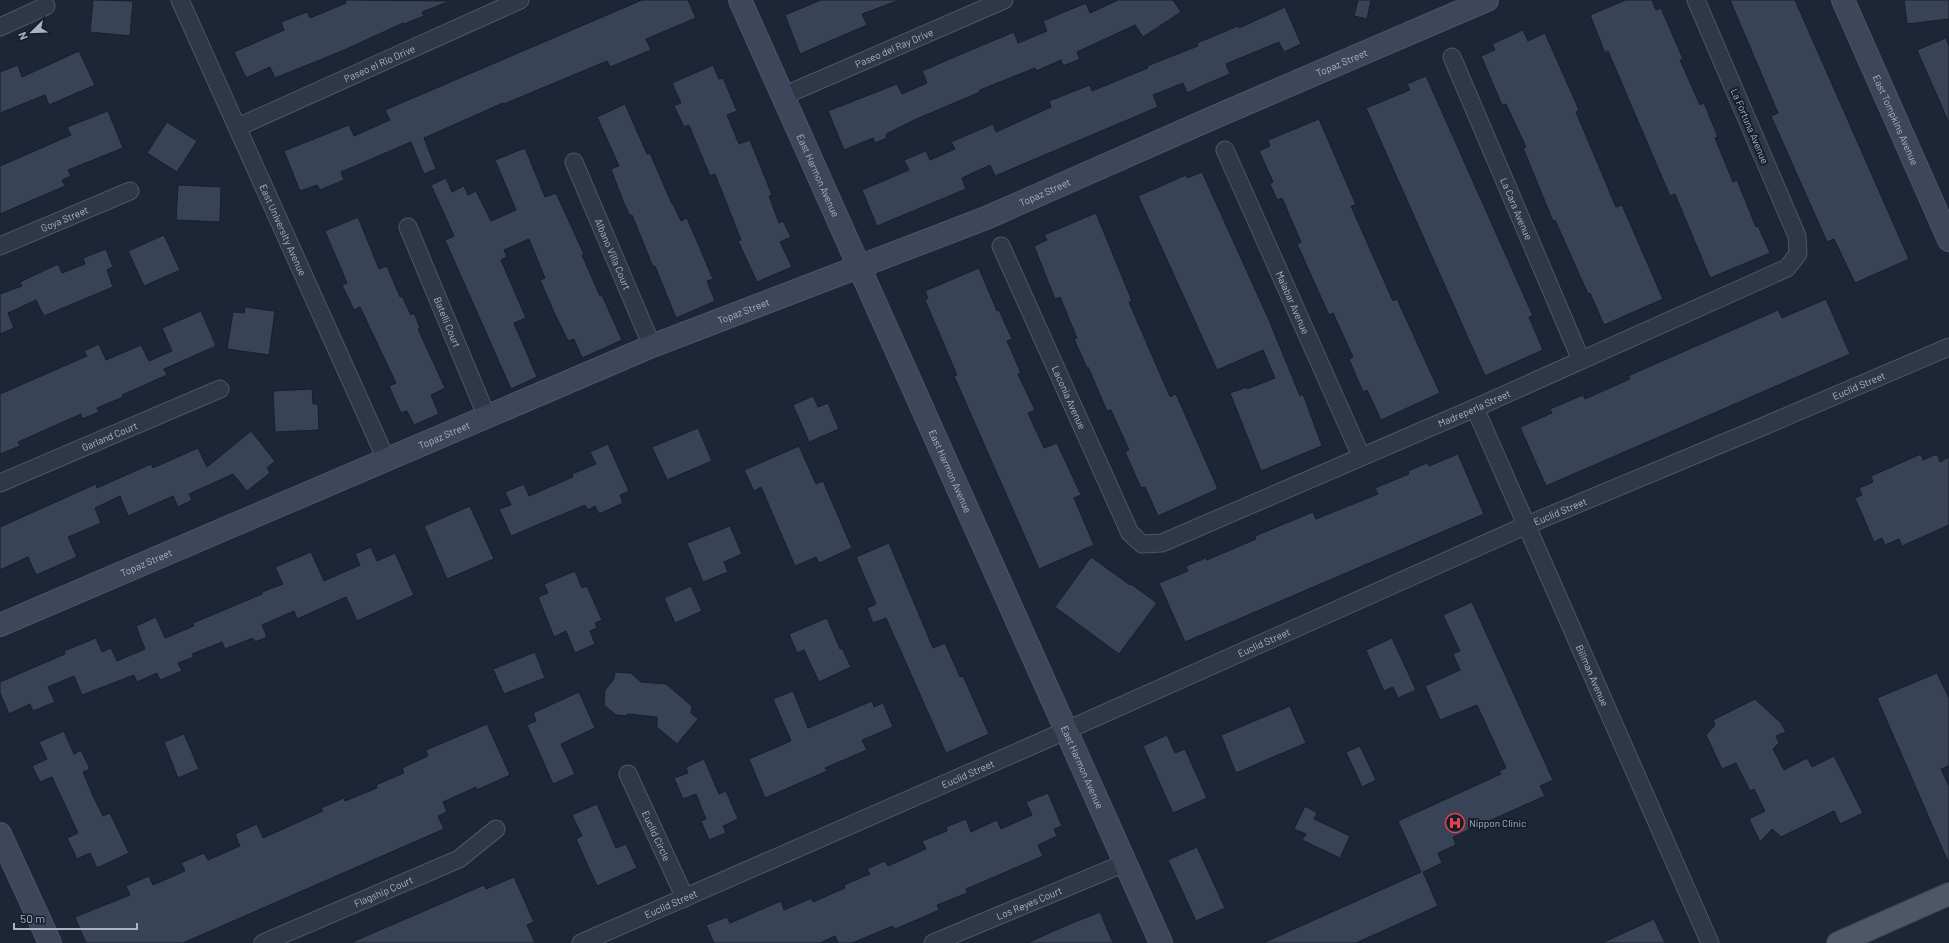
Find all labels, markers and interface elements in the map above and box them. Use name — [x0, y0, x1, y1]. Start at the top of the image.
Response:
north arrow — [12, 12, 52, 52]
street label: Paseo del Ray Drive — [853, 26, 935, 70]
text: N — [15, 30, 30, 42]
street label: Paseo el Rio Drive — [342, 42, 417, 85]
street label: Topaz Street — [1314, 46, 1370, 79]
street label: East Tompkins Avenue — [1871, 73, 1921, 167]
street label: La Fortuna Avenue — [1729, 87, 1771, 165]
street label: East Harmon Avenue — [794, 132, 842, 219]
street label: Topaz Street — [1017, 175, 1073, 209]
street label: La Cara Avenue — [1498, 176, 1535, 242]
street label: East University Avenue — [257, 182, 309, 278]
street label: Goya Street — [39, 203, 90, 234]
street label: Albano Villa Court — [593, 217, 634, 292]
street label: Malabar Avenue — [1274, 269, 1312, 336]
street label: Batelli Court — [432, 295, 464, 350]
street label: Topaz Street — [716, 295, 771, 326]
street label: Laconia Avenue — [1050, 364, 1089, 431]
street label: Euclid Street — [1830, 369, 1887, 402]
street label: Madreperla Street — [1436, 387, 1513, 429]
street label: Garland Court — [80, 419, 139, 453]
street label: Topaz Street — [416, 419, 472, 451]
street label: East Harmon Avenue — [927, 428, 974, 515]
street label: Euclid Street — [1532, 495, 1589, 528]
street label: Topaz Street — [119, 546, 174, 579]
street label: Euclid Street — [1236, 625, 1292, 659]
street label: Billman Avenue — [1574, 643, 1611, 708]
street label: East Harmon Avenue — [1059, 724, 1106, 810]
street label: Euclid Street — [939, 757, 996, 791]
street label: Euclid Circle — [640, 809, 673, 863]
hospital icon: Nippon Clinic — [1444, 812, 1466, 834]
place label: Nippon Clinic — [1469, 817, 1526, 829]
street label: Flagship Court — [352, 873, 415, 909]
street label: Los Reyes Court — [994, 884, 1064, 922]
street label: Euclid Street — [643, 887, 699, 920]
scale bar — [14, 905, 137, 931]
text: 50 m — [20, 911, 45, 925]

